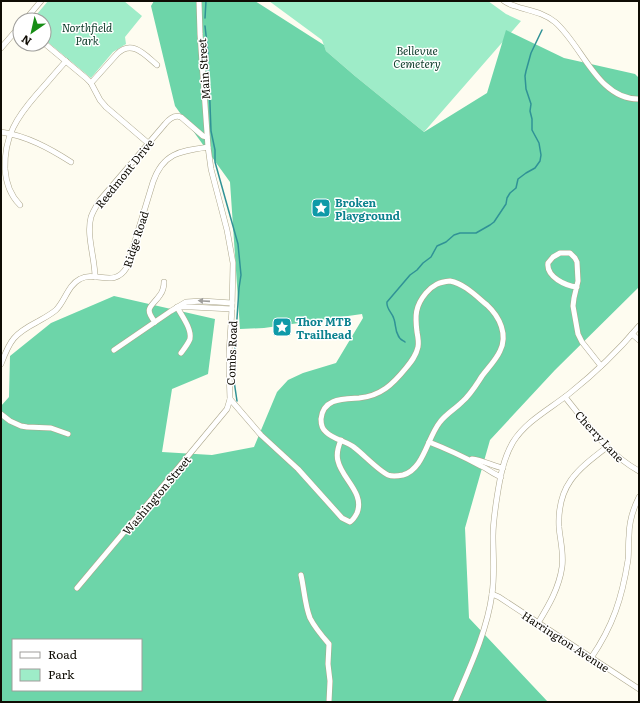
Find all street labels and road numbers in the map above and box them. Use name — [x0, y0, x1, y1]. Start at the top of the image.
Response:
street label: Main Street — [193, 37, 213, 100]
street label: Reedmont Drive — [91, 135, 157, 211]
street label: Ridge Road — [118, 208, 152, 269]
street label: Combs Road — [222, 320, 240, 386]
street label: Cherry Lane — [572, 407, 628, 465]
street label: Washington Street — [118, 452, 194, 538]
street label: Harrington Avenue — [519, 607, 613, 675]

